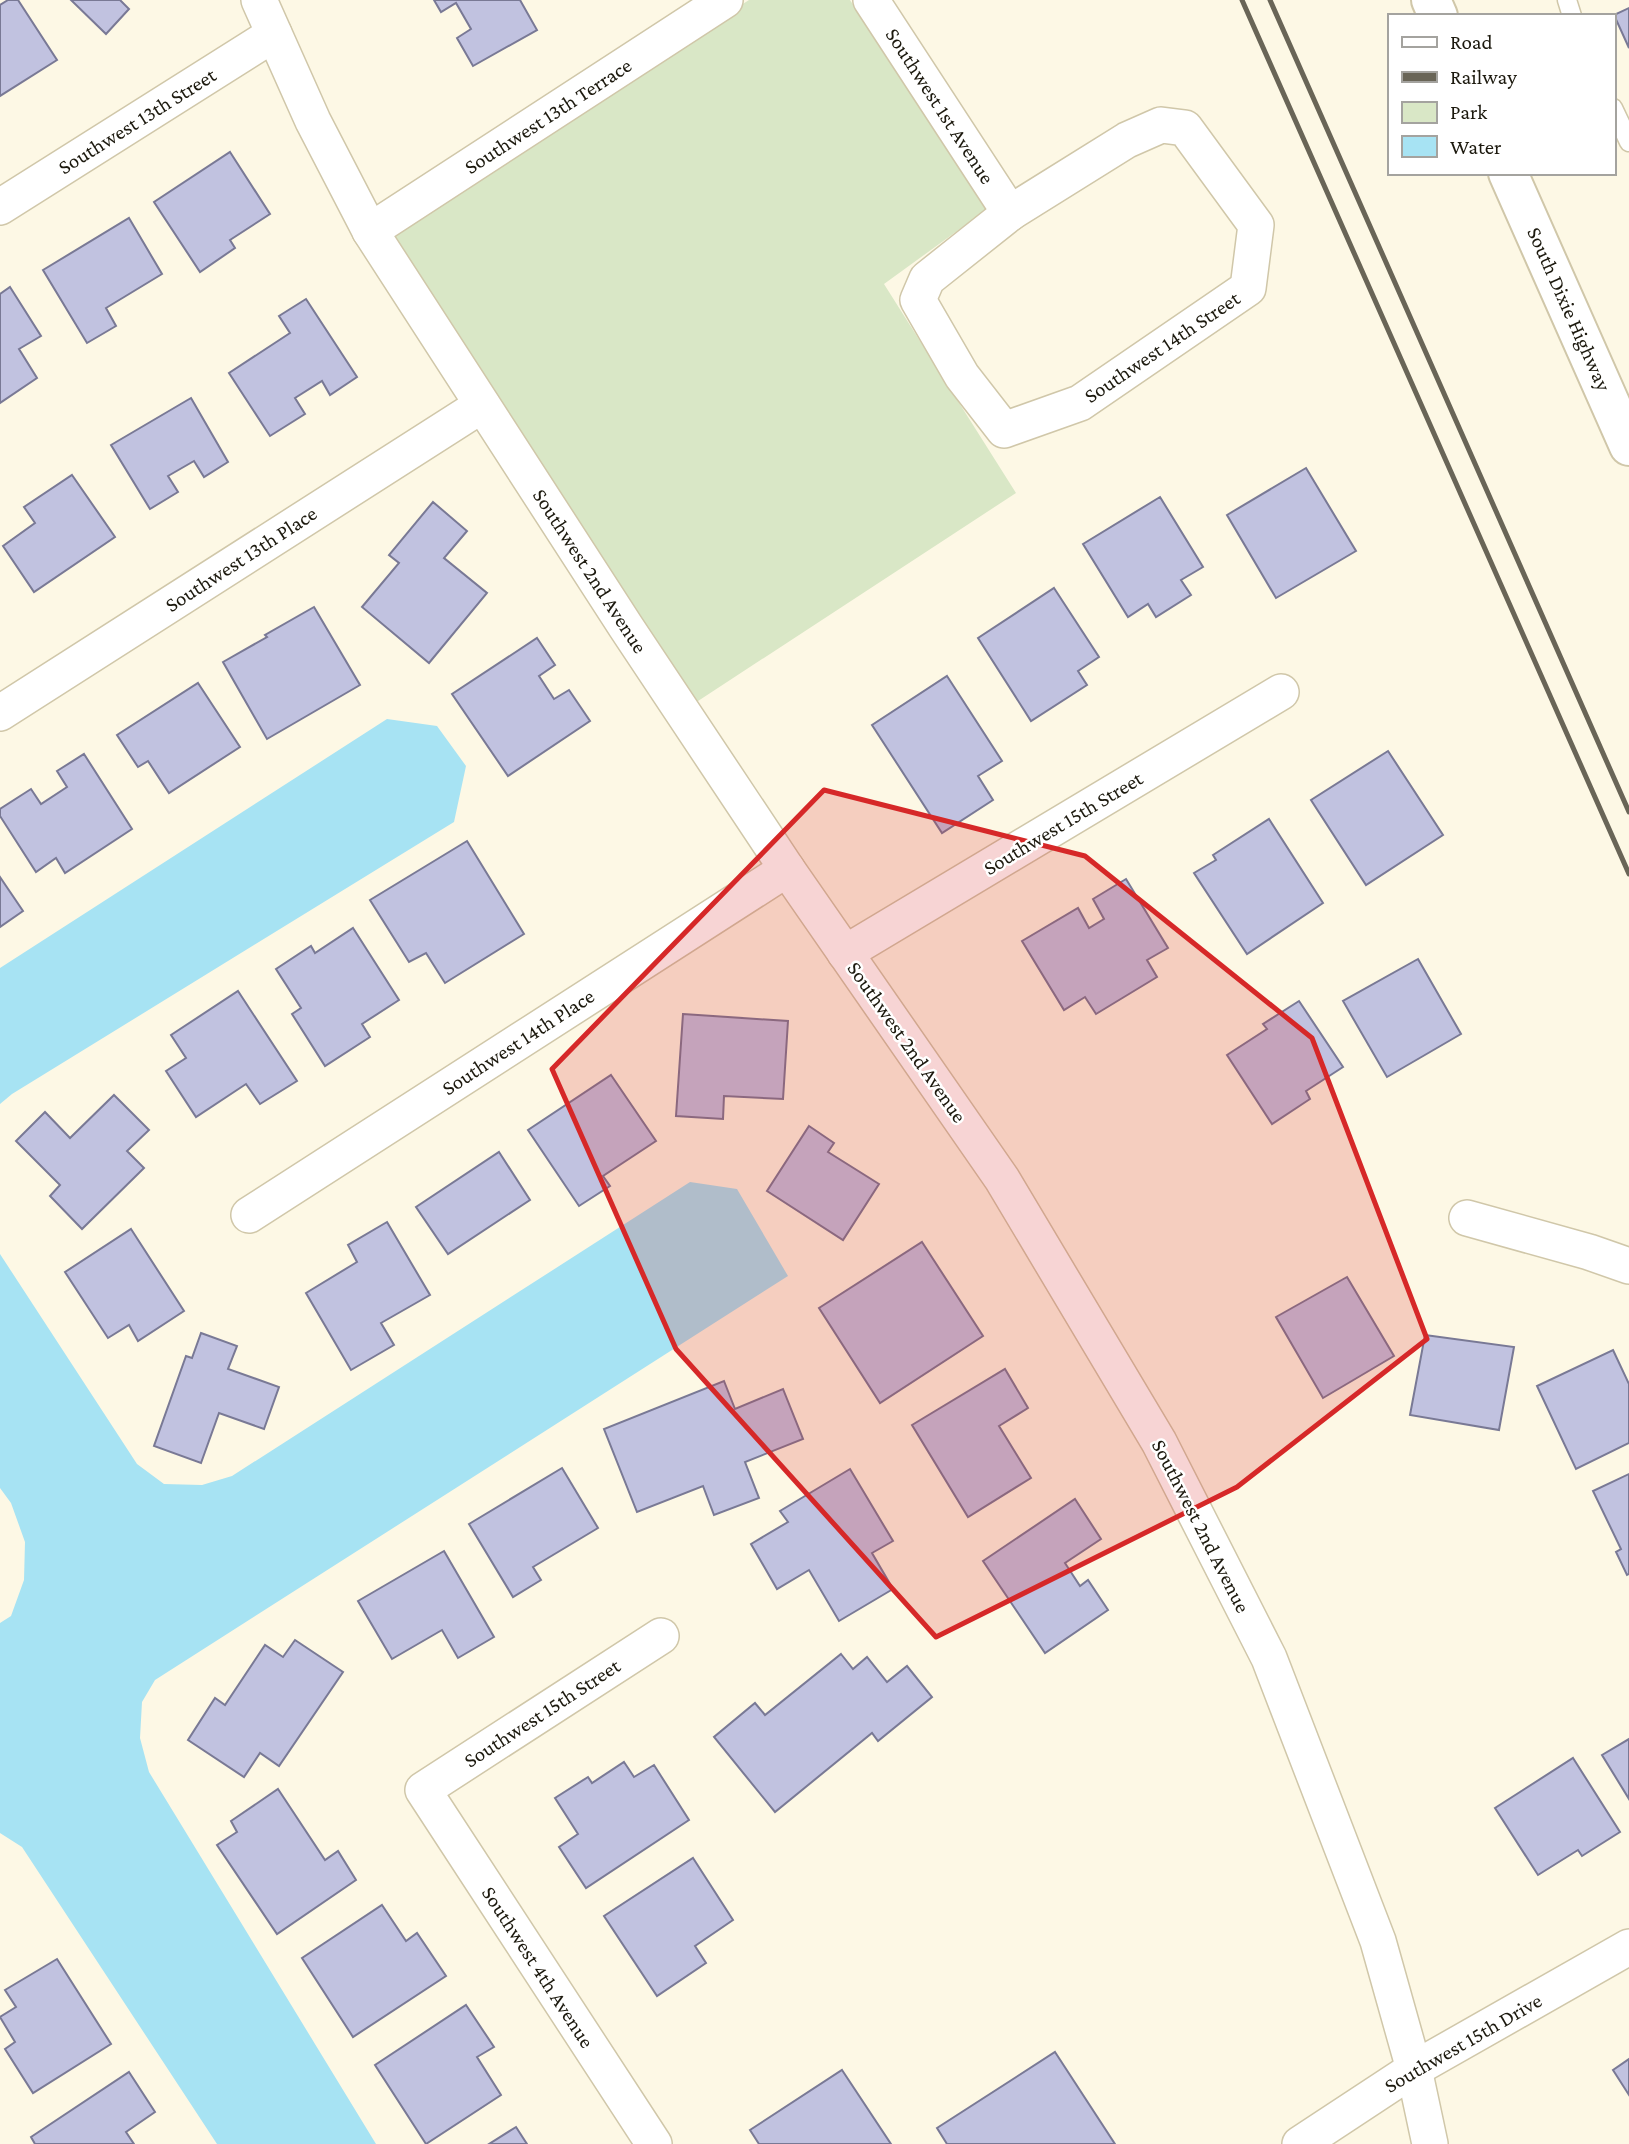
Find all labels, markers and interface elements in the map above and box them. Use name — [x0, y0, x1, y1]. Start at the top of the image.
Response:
legend — [1388, 14, 1615, 175]
street label: Southwest 1st Avenue — [881, 23, 999, 189]
text: Road — [1450, 30, 1493, 54]
street label: Southwest 13th Terrace — [460, 53, 636, 179]
street label: Southwest 13th Street — [54, 62, 221, 179]
text: Railway — [1450, 65, 1517, 89]
text: Park — [1450, 100, 1487, 124]
text: Water — [1450, 135, 1502, 159]
street label: South Dixie Highway — [1522, 223, 1616, 395]
street label: Southwest 14th Street — [1080, 286, 1245, 408]
street label: Southwest 2nd Avenue — [528, 484, 652, 658]
street label: Southwest 13th Place — [161, 501, 321, 617]
street label: Southwest 15th Street — [979, 765, 1148, 880]
street label: Southwest 2nd Avenue — [842, 957, 972, 1127]
street label: Southwest 14th Place — [437, 984, 599, 1100]
street label: Southwest 2nd Avenue — [1147, 1435, 1255, 1617]
street label: Southwest 15th Street — [459, 1653, 625, 1772]
street label: Southwest 4th Avenue — [477, 1882, 599, 2052]
street label: Southwest 15th Drive — [1380, 1988, 1546, 2098]

